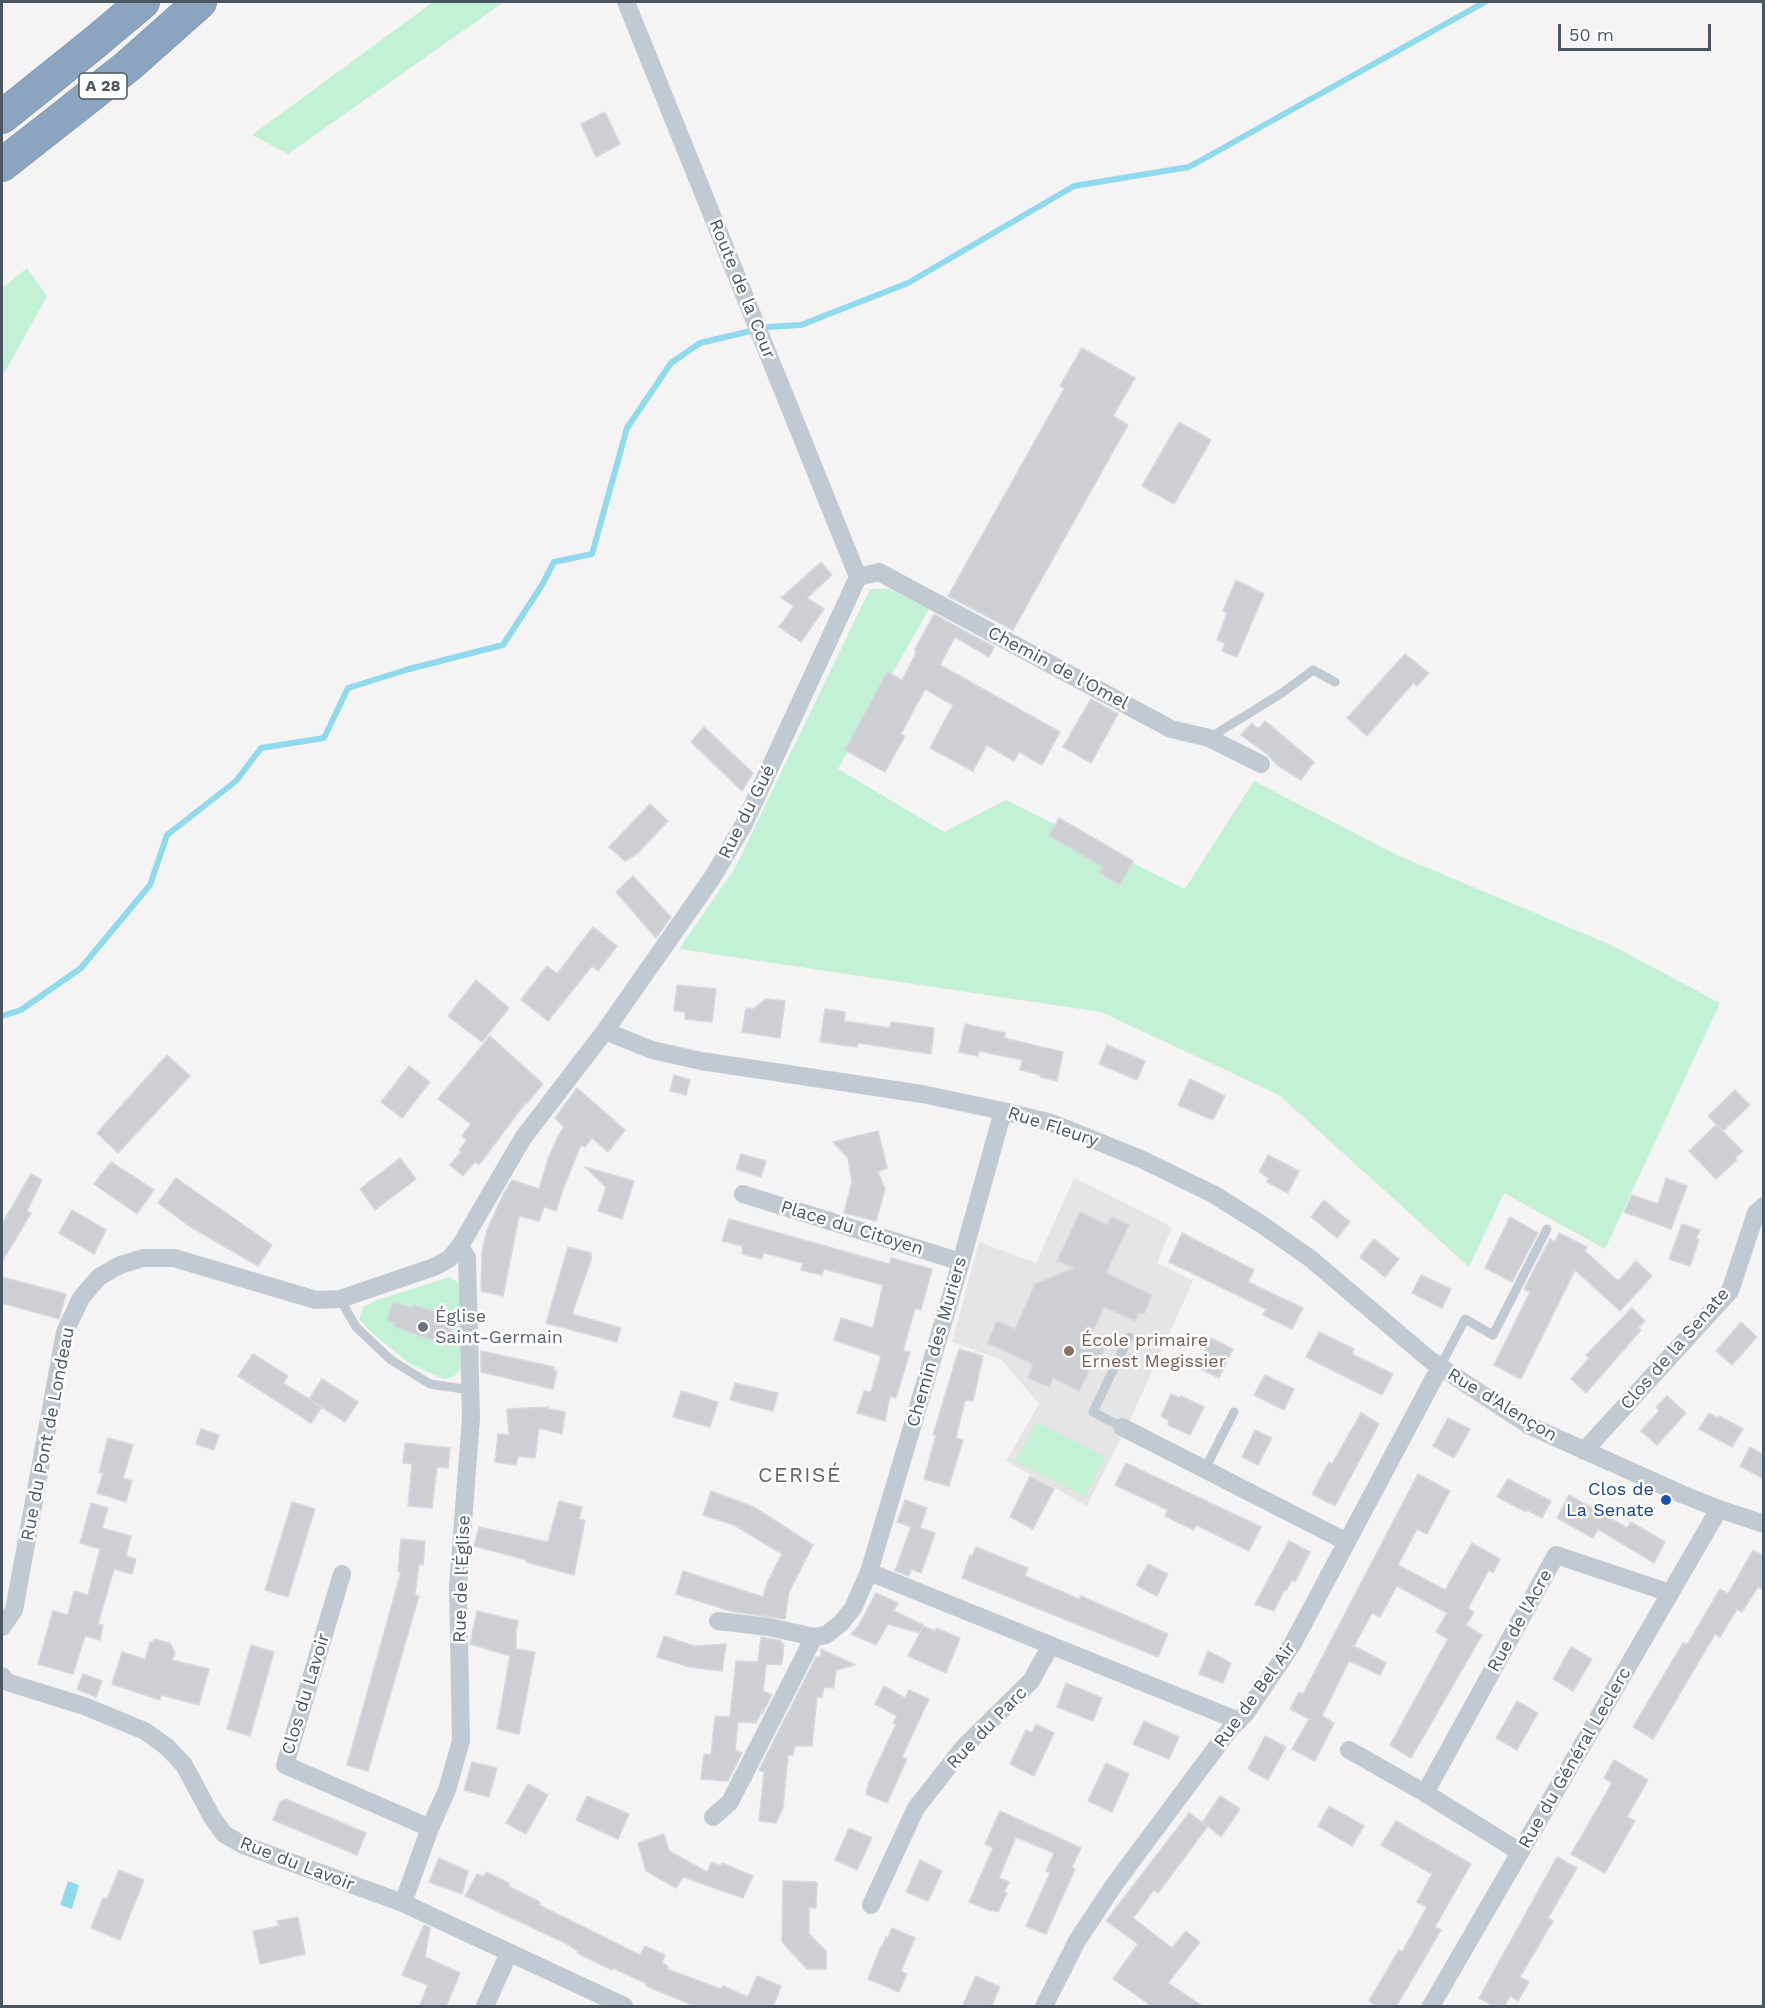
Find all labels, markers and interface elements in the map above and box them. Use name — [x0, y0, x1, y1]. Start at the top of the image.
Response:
scale bar — [1561, 12, 1714, 50]
text: 50 m — [1569, 24, 1614, 45]
road number: A 28 — [79, 73, 127, 99]
street label: Route de la Cour — [704, 216, 780, 362]
street label: Chemin de l'Omel — [984, 622, 1132, 714]
street label: Rue du Gué — [714, 761, 780, 863]
street label: Rue Fleury — [1005, 1102, 1101, 1152]
street label: Place du Citoyen — [778, 1196, 926, 1260]
street label: Chemin des Muriers — [902, 1255, 972, 1429]
street label: Clos de la Senate — [1616, 1284, 1734, 1414]
place label: Église Saint-Germain — [435, 1306, 563, 1348]
marker: Église Saint-Germain — [416, 1320, 430, 1334]
street label: Rue du Pont de Londeau — [17, 1325, 79, 1543]
place label: École primaire Ernest Megissier — [1081, 1330, 1226, 1372]
marker: École primaire Ernest Megissier — [1062, 1344, 1076, 1358]
street label: Rue d'Alençon — [1443, 1364, 1561, 1446]
district label: CERISÉ — [758, 1463, 842, 1489]
place label: Clos de La Senate — [1566, 1479, 1654, 1522]
marker: Clos de La Senate — [1659, 1493, 1673, 1507]
street label: Rue de l'Église — [449, 1515, 475, 1643]
street label: Rue de l'Acre — [1483, 1566, 1557, 1676]
street label: Clos du Lavoir — [277, 1631, 335, 1757]
street label: Rue de Bel Air — [1210, 1638, 1300, 1752]
street label: Rue du Général Leclerc — [1514, 1663, 1636, 1853]
street label: Rue du Parc — [942, 1682, 1032, 1774]
street label: Rue du Lavoir — [237, 1832, 357, 1896]

